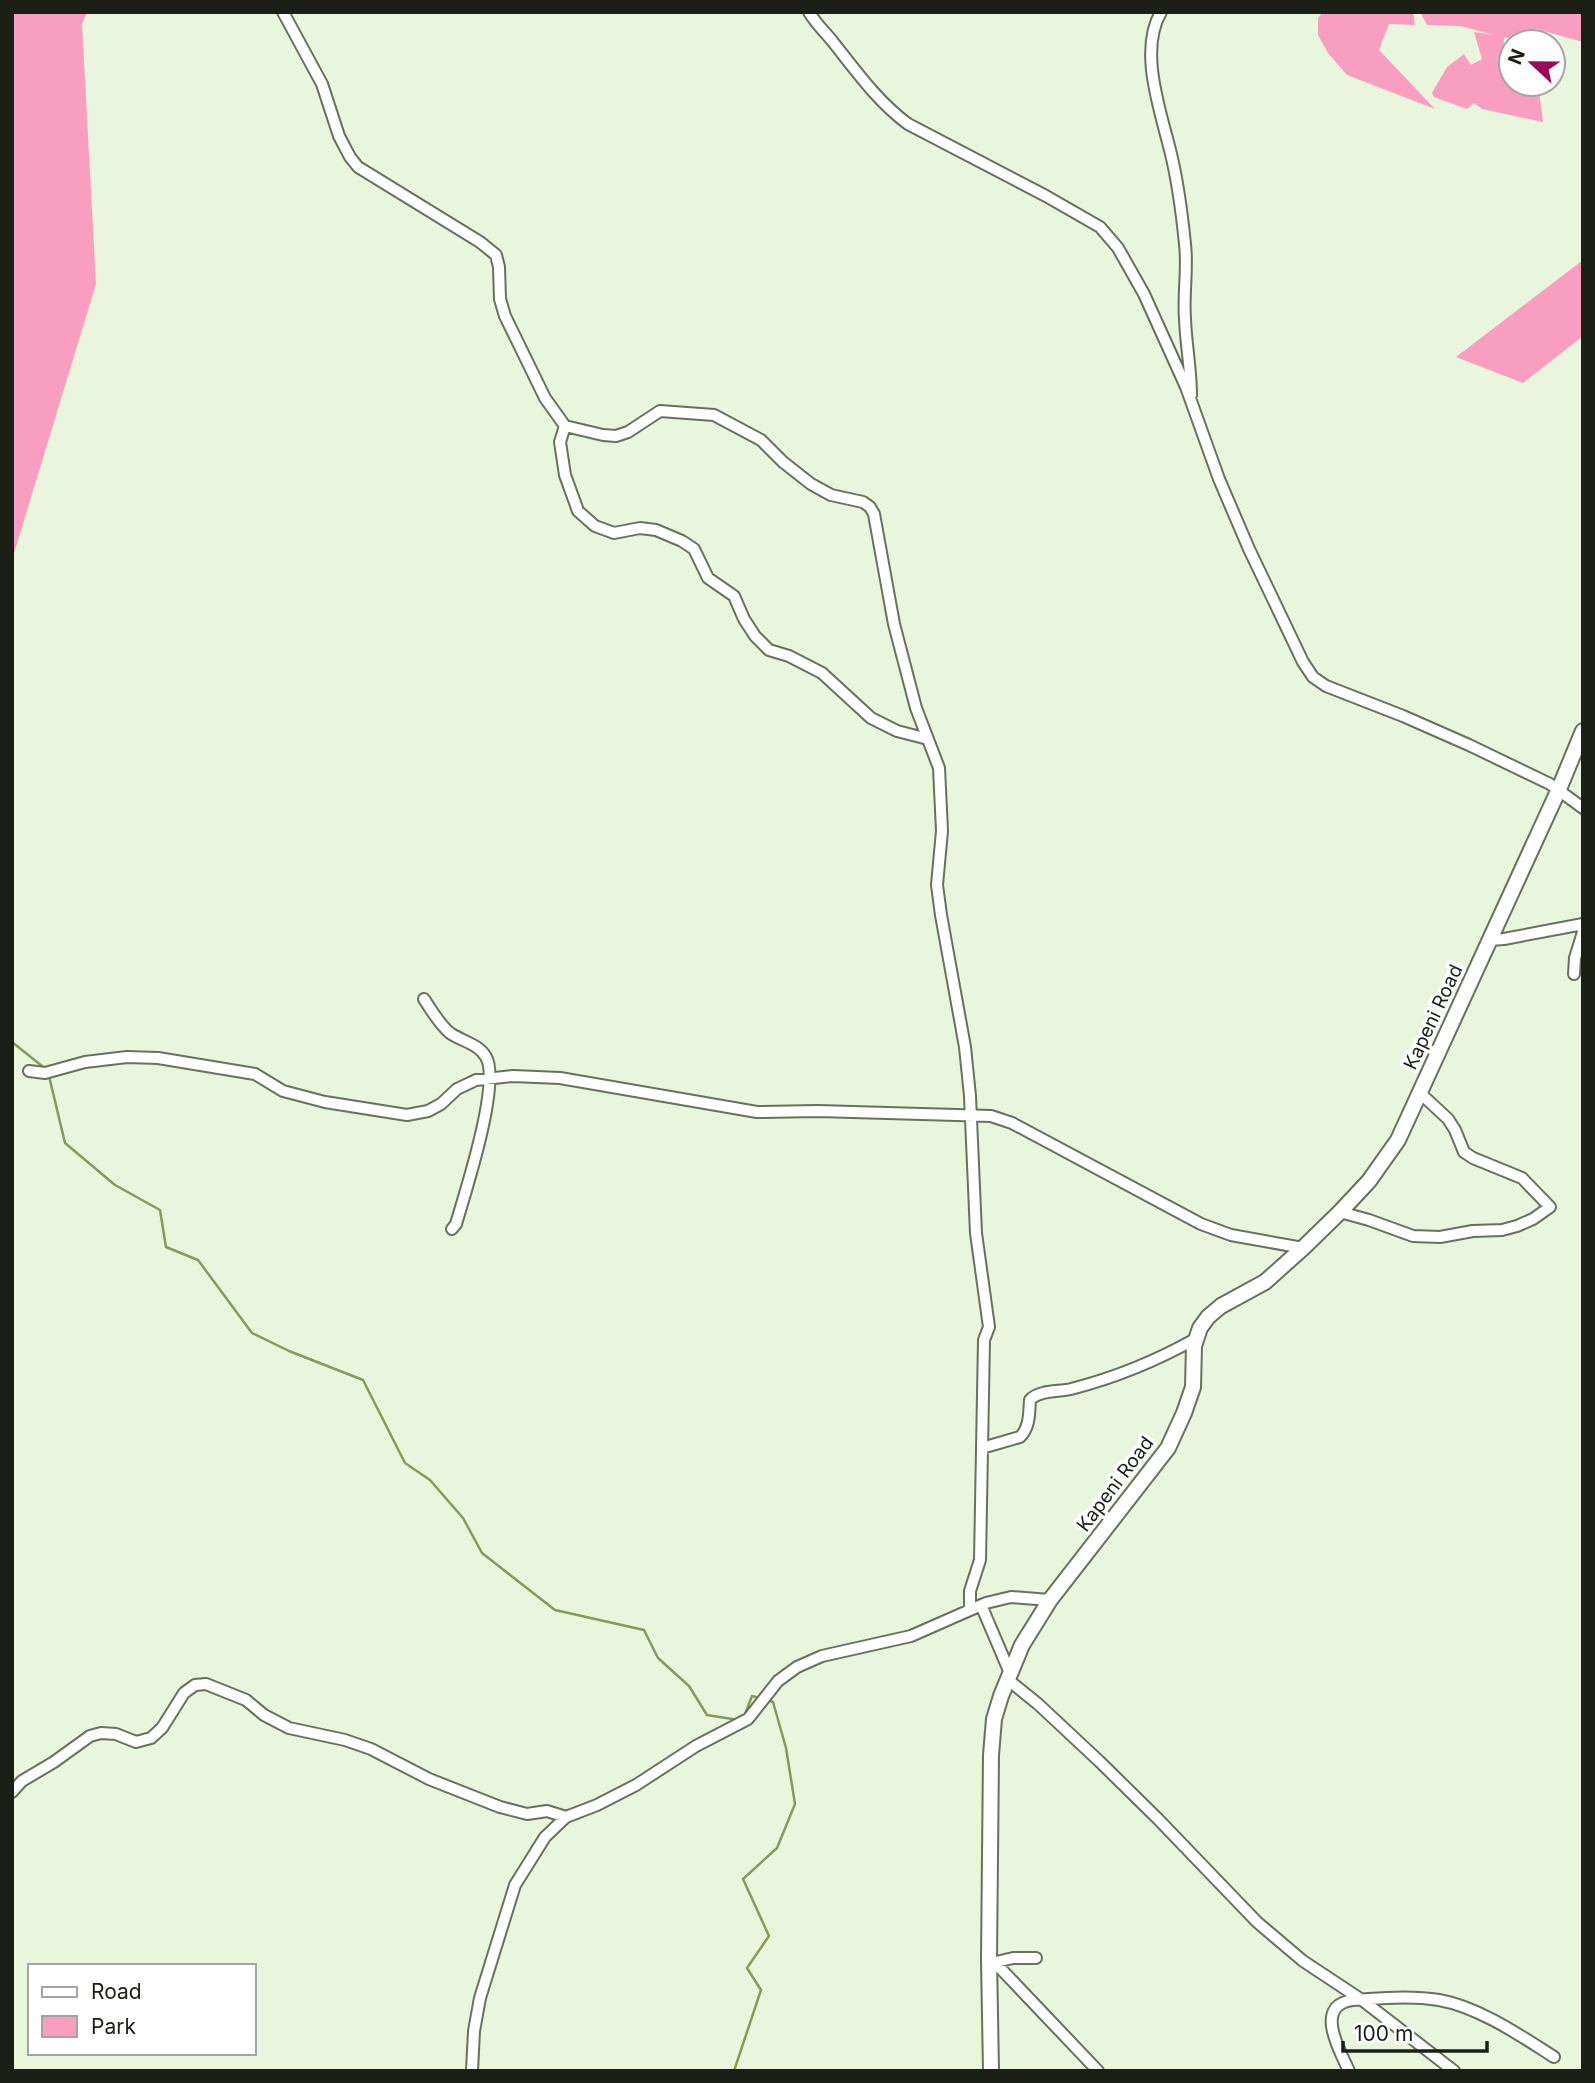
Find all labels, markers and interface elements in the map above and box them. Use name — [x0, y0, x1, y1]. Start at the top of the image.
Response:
north arrow — [1497, 28, 1567, 98]
text: N — [1503, 46, 1530, 68]
street label: Kapeni Road — [1399, 961, 1467, 1073]
street label: Kapeni Road — [1072, 1432, 1158, 1536]
legend — [28, 1964, 256, 2055]
text: Road — [91, 1979, 142, 2004]
scale bar — [1343, 2010, 1486, 2054]
text: Park — [91, 2014, 136, 2039]
text: 100 m — [1354, 2021, 1413, 2046]

